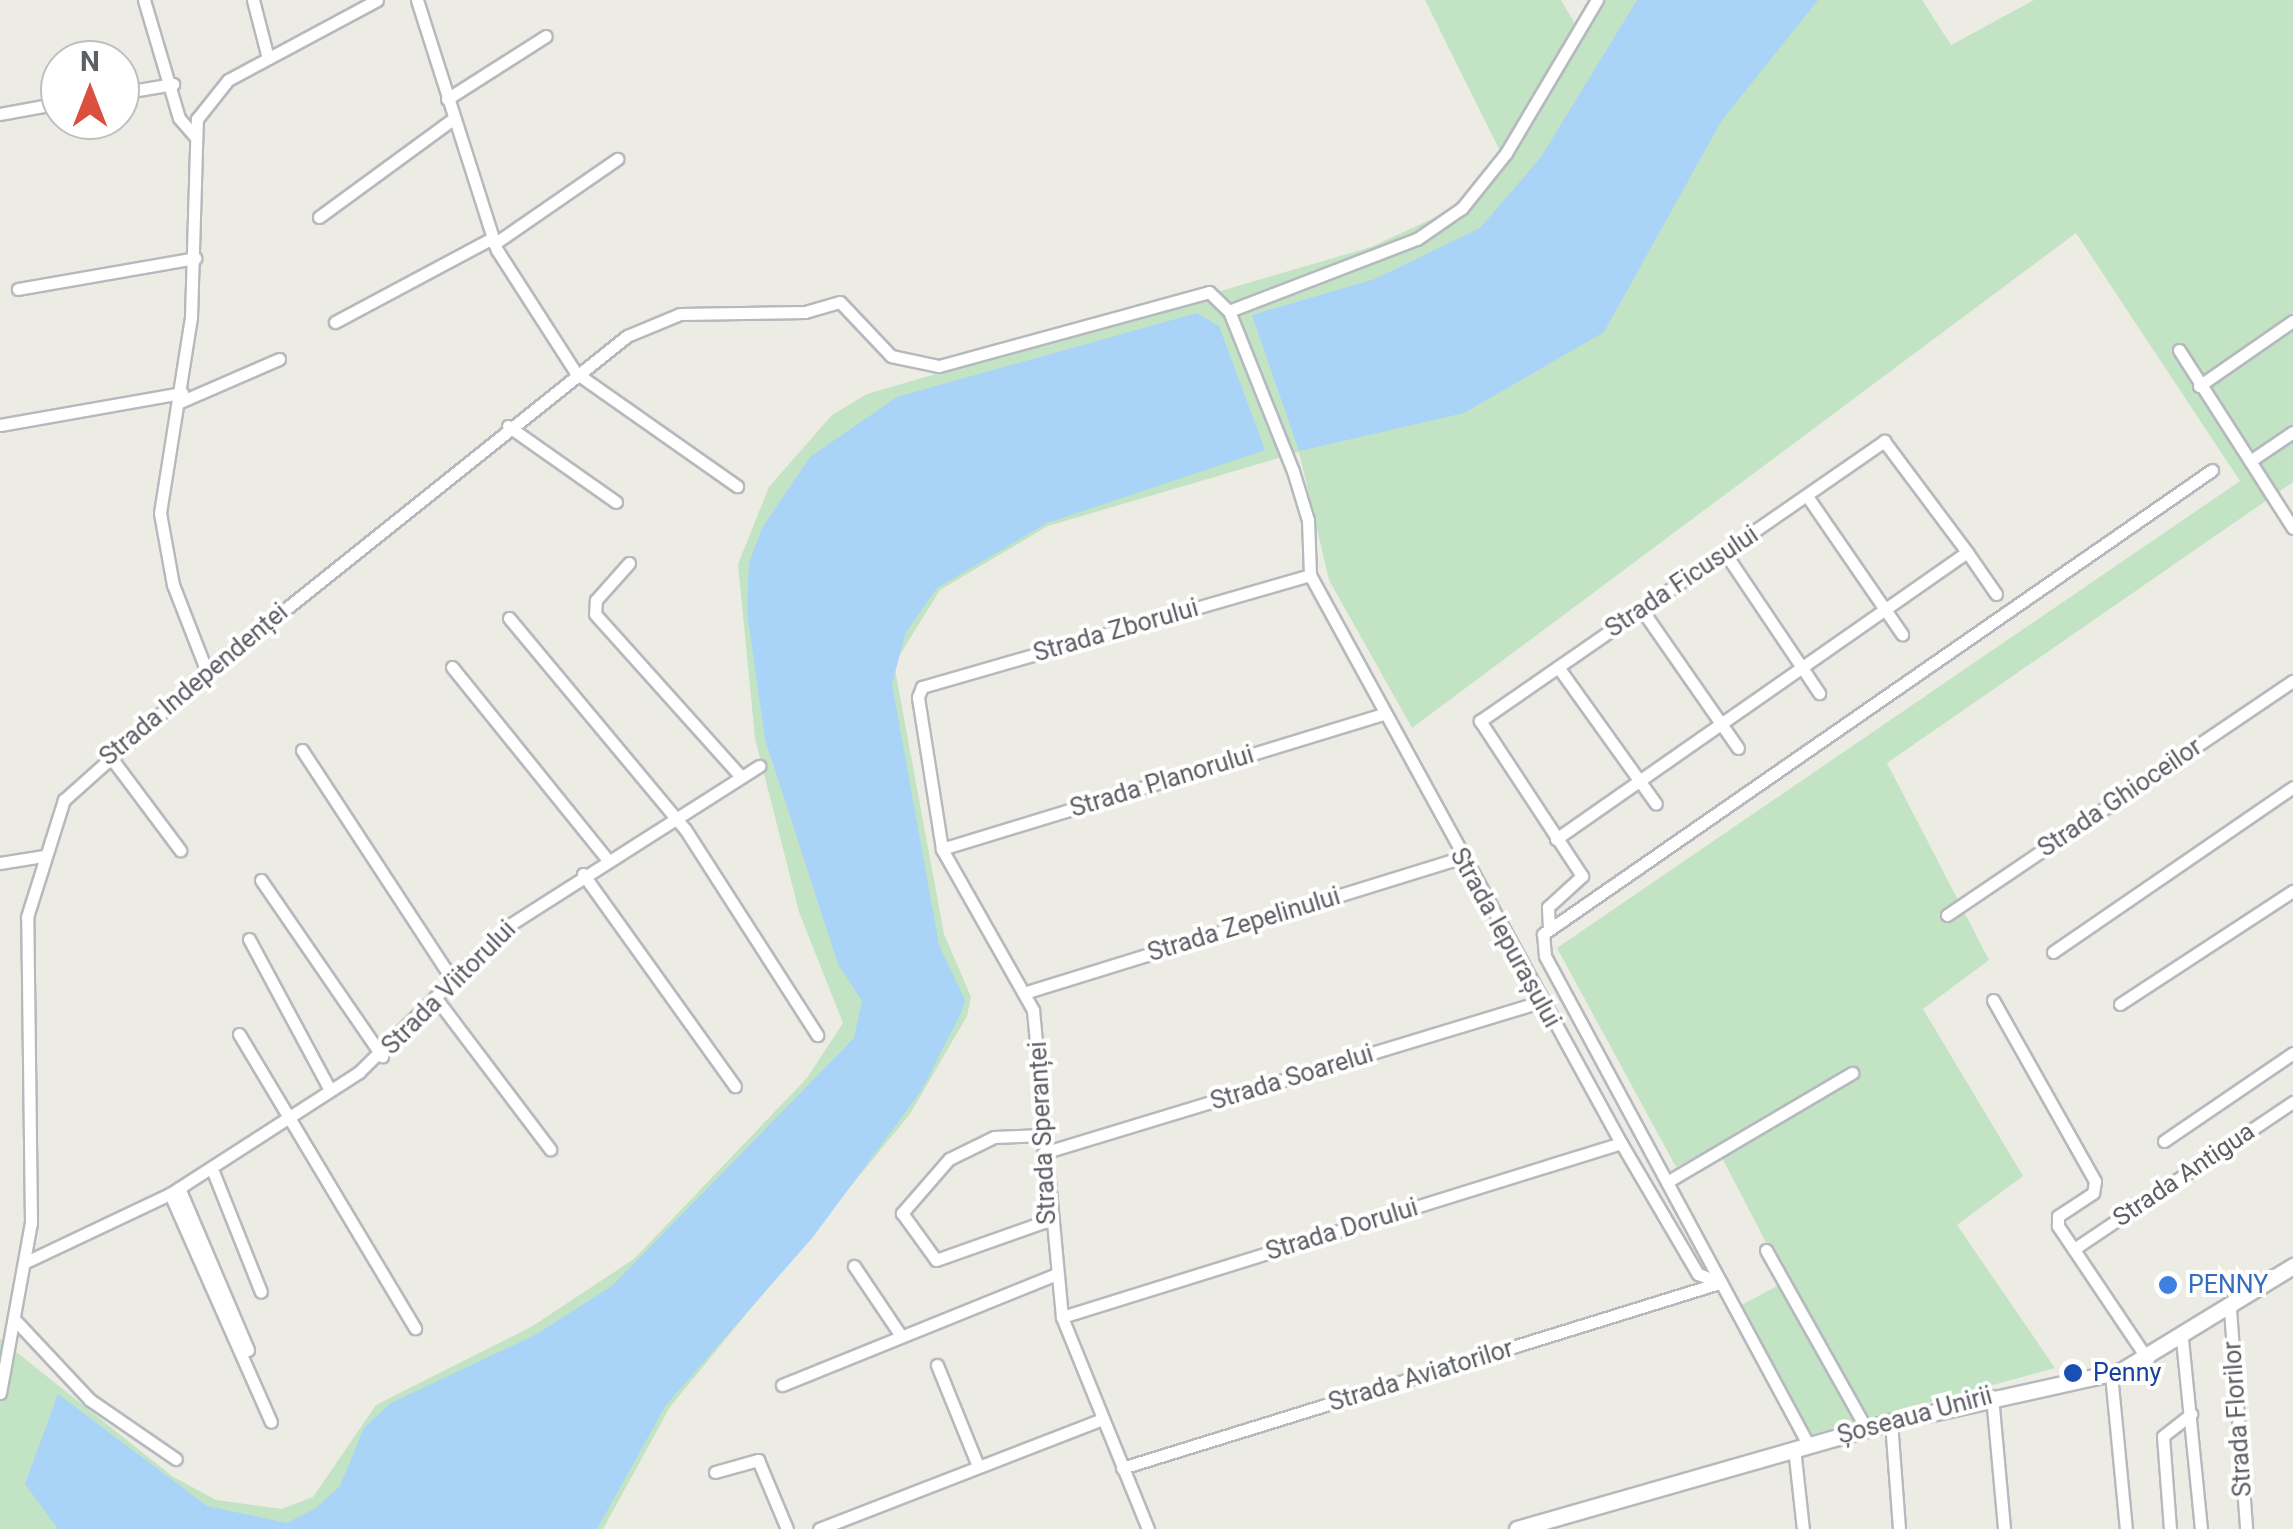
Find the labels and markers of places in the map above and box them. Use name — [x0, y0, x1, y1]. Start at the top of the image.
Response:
place label: PENNY — [2188, 1270, 2268, 1300]
marker: PENNY — [2157, 1274, 2179, 1296]
place label: Penny — [2093, 1358, 2161, 1388]
marker: Penny — [2062, 1362, 2084, 1384]

